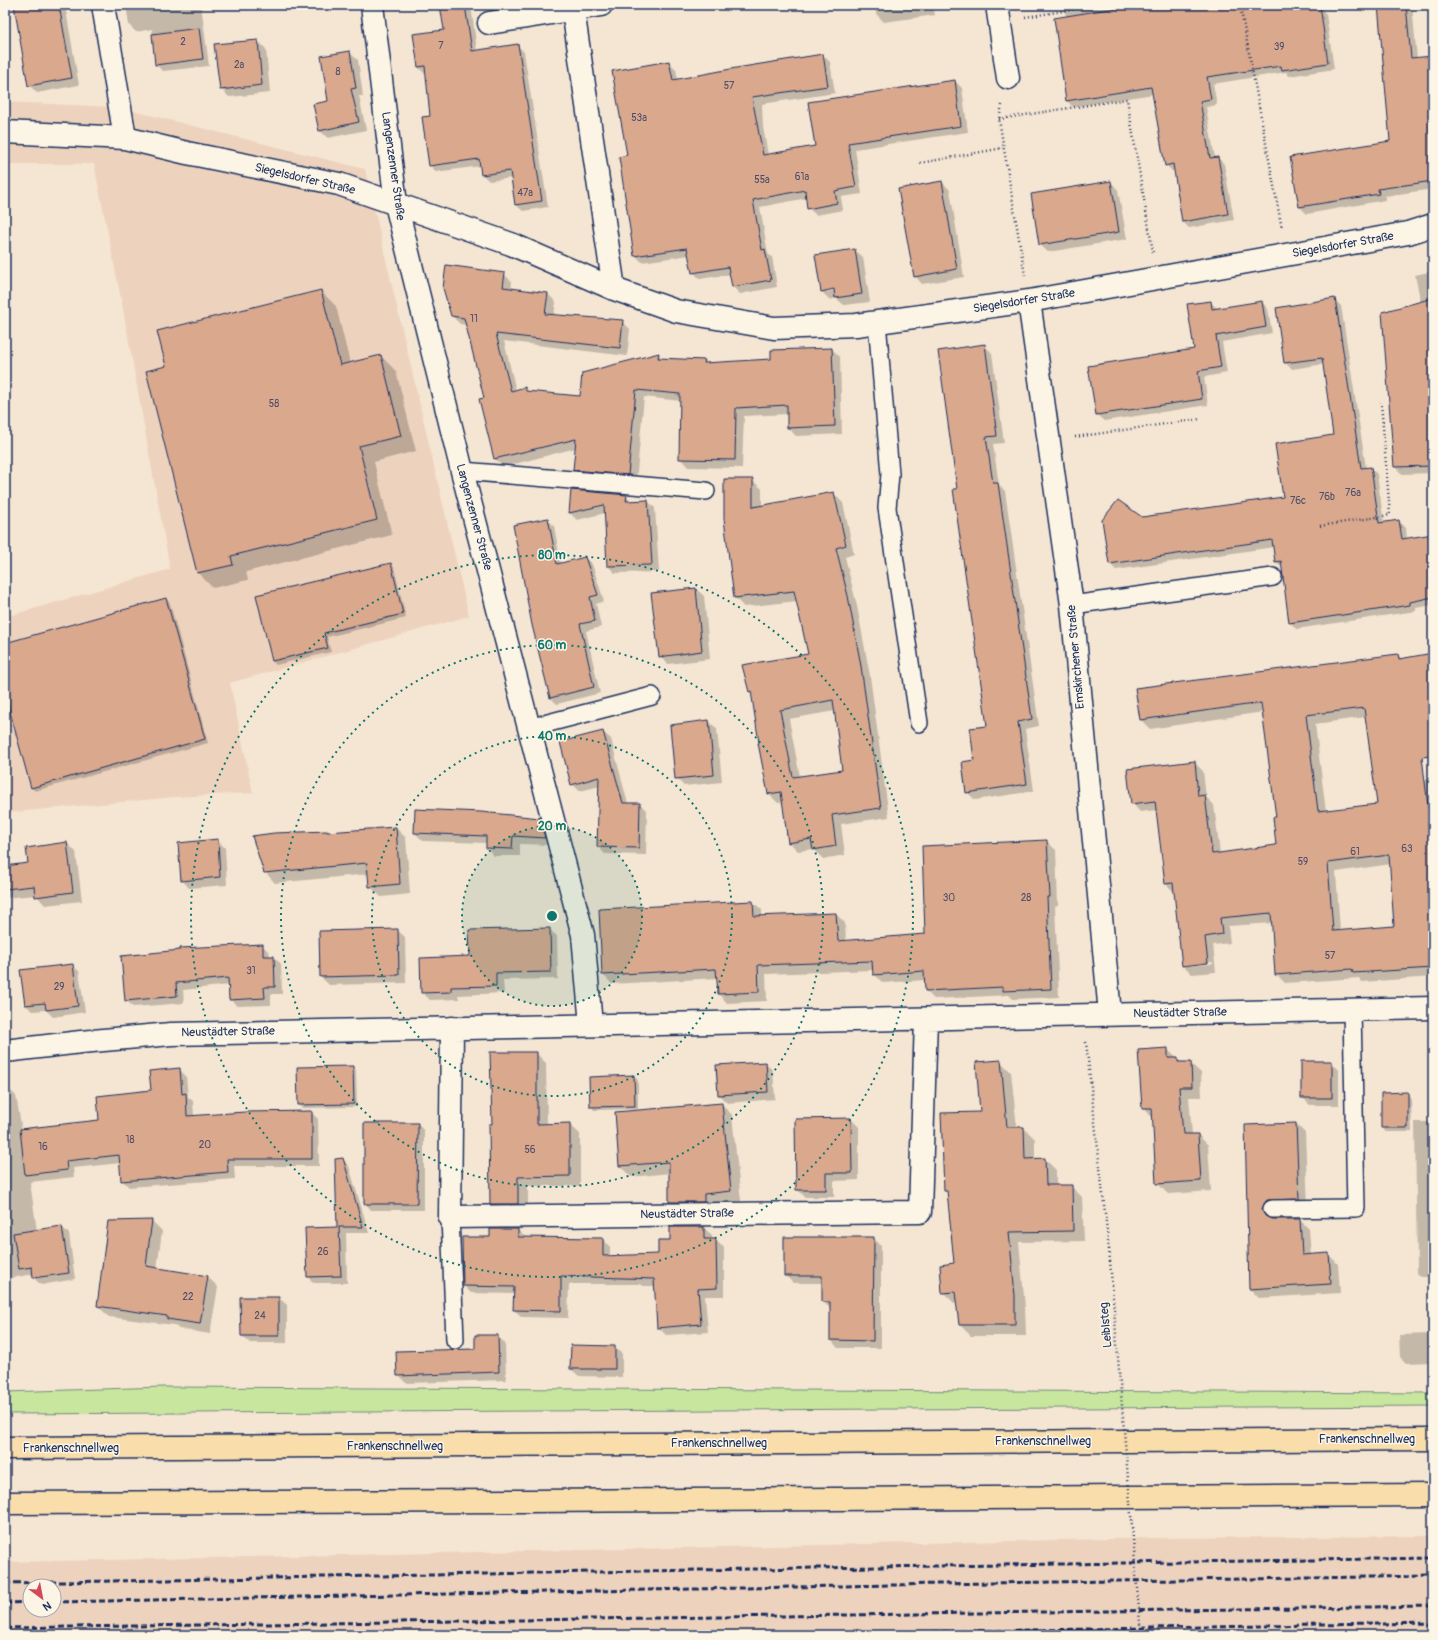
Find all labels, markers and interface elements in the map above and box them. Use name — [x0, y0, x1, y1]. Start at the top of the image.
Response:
house number: 2 — [180, 36, 186, 48]
house number: 7 — [438, 40, 444, 52]
house number: 39 — [1274, 41, 1284, 53]
house number: 2a — [234, 59, 244, 71]
house number: 8 — [335, 66, 341, 78]
house number: 57 — [724, 80, 735, 92]
street label: Langenzenner Straße — [378, 111, 408, 221]
house number: 53a — [631, 112, 647, 124]
street label: Siegelsdorfer Straße — [253, 160, 357, 198]
house number: 61a — [795, 171, 810, 183]
house number: 55a — [754, 174, 770, 186]
house number: 47a — [517, 187, 533, 199]
street label: Siegelsdorfer Straße — [1291, 229, 1395, 261]
street label: Siegelsdorfer Straße — [972, 286, 1076, 316]
house number: 11 — [470, 313, 478, 325]
house number: 58 — [269, 398, 279, 410]
street label: Langenzenner Straße — [453, 462, 495, 572]
house number: 76a — [1345, 487, 1361, 499]
house number: 76b — [1319, 491, 1335, 503]
house number: 76c — [1290, 495, 1306, 507]
text: 80 m — [538, 548, 566, 563]
street label: Emskirchener Straße — [1064, 604, 1088, 710]
text: 60 m — [538, 638, 567, 653]
text: 40 m — [537, 729, 567, 744]
text: 20 m — [538, 819, 566, 834]
house number: 63 — [1401, 843, 1413, 855]
house number: 61 — [1350, 846, 1360, 858]
house number: 59 — [1298, 856, 1308, 868]
house number: 30 — [943, 892, 955, 904]
house number: 28 — [1021, 892, 1031, 904]
centre of rings — [545, 909, 559, 923]
house number: 57 — [1325, 950, 1336, 962]
house number: 31 — [246, 965, 256, 977]
house number: 29 — [54, 981, 64, 993]
street label: Neustädter Straße — [1133, 1005, 1227, 1021]
street label: Neustädter Straße — [181, 1024, 275, 1040]
house number: 18 — [126, 1134, 134, 1146]
house number: 20 — [199, 1139, 211, 1151]
house number: 16 — [38, 1141, 48, 1153]
house number: 56 — [524, 1144, 536, 1156]
street label: Neustädter Straße — [640, 1206, 734, 1222]
house number: 26 — [317, 1246, 329, 1258]
house number: 22 — [182, 1291, 194, 1303]
street label: Leiblsteg — [1097, 1302, 1115, 1348]
house number: 24 — [254, 1310, 266, 1322]
street label: Frankenschnellweg — [1319, 1432, 1415, 1447]
street label: Frankenschnellweg — [995, 1434, 1091, 1449]
street label: Frankenschnellweg — [671, 1436, 767, 1451]
street label: Frankenschnellweg — [347, 1439, 443, 1454]
street label: Frankenschnellweg — [23, 1441, 119, 1456]
north arrow — [22, 1578, 62, 1618]
text: N — [40, 1599, 54, 1614]

